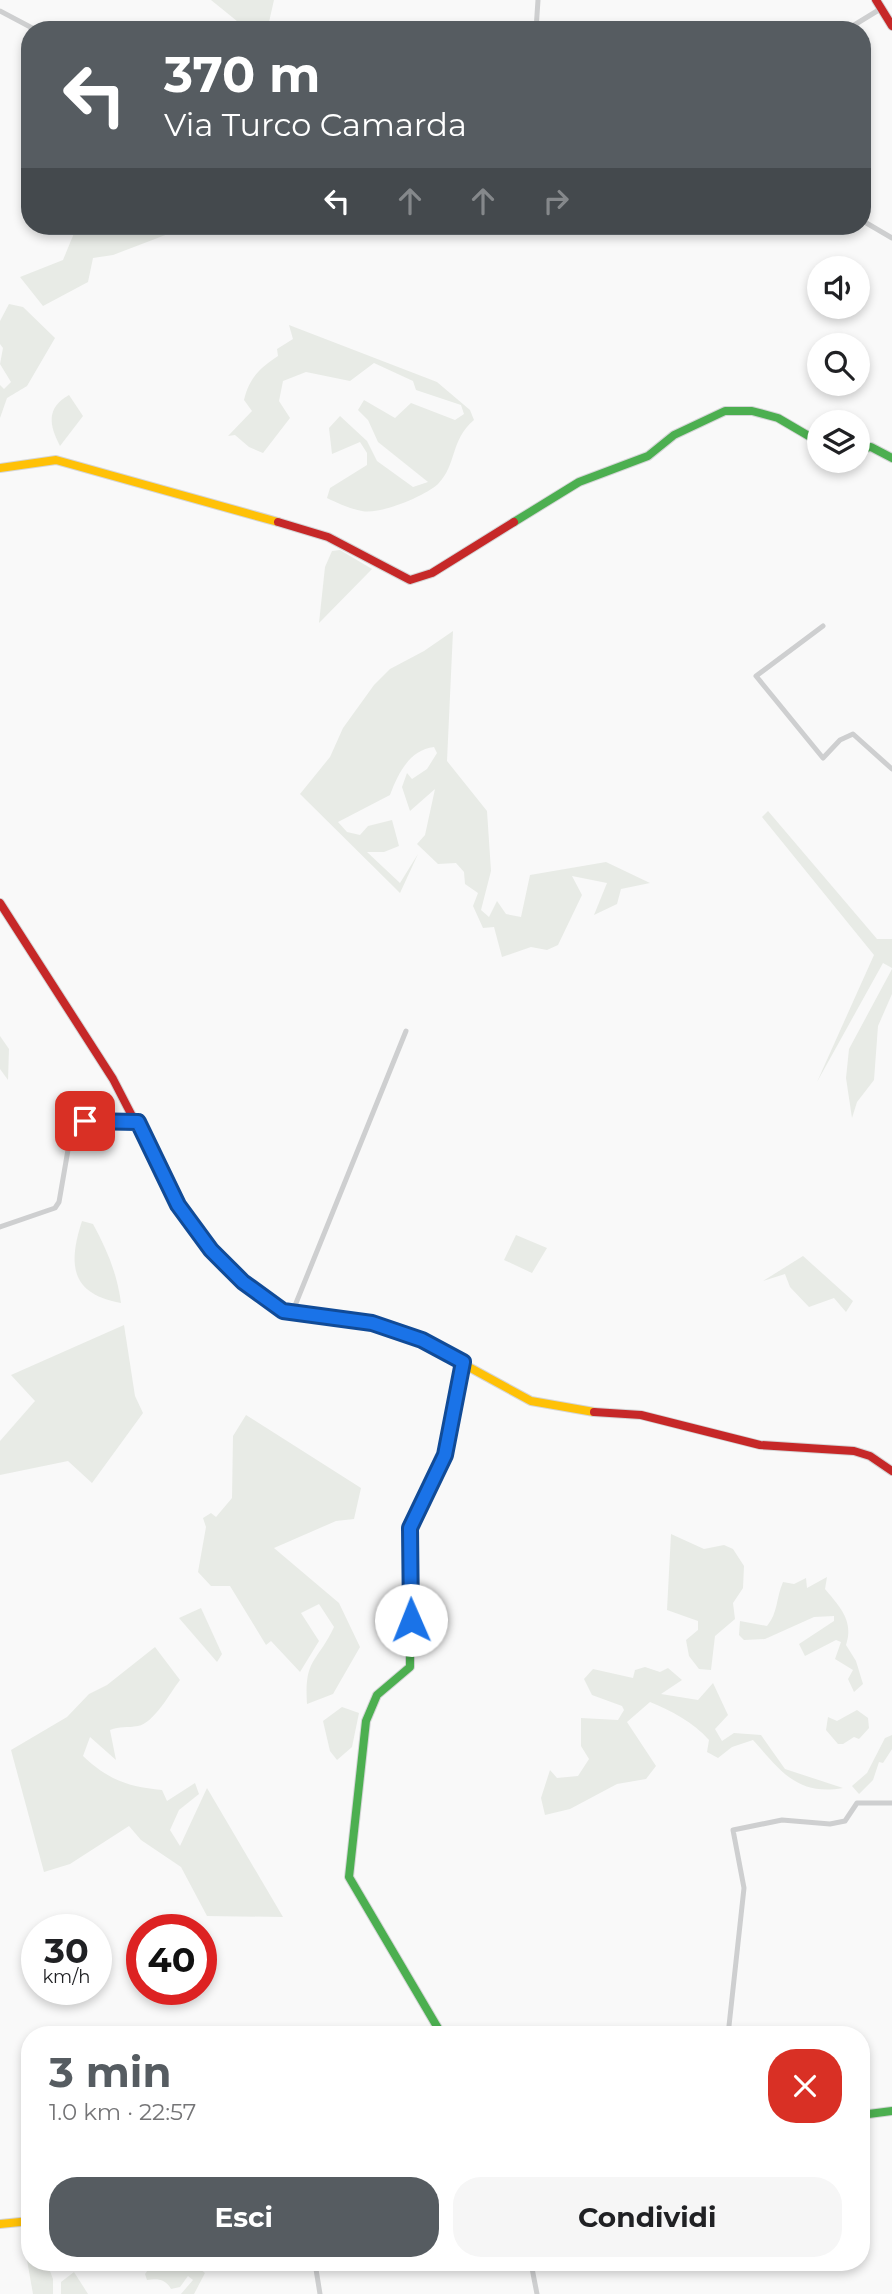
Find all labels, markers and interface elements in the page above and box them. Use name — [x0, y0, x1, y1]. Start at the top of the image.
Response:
text: 370 m — [164, 45, 321, 104]
icon: left — [49, 49, 140, 140]
text: Via Turco Camarda — [164, 105, 467, 144]
icon: left — [318, 182, 356, 220]
icon: ahead — [391, 182, 429, 220]
icon: ahead — [464, 182, 502, 220]
icon: right — [537, 182, 575, 220]
map controls — [807, 256, 870, 473]
button: sound — [807, 256, 870, 319]
button: search — [807, 333, 870, 396]
button: layers — [807, 410, 870, 473]
pin — [55, 1091, 115, 1151]
icon: arrive — [66, 1102, 104, 1140]
position arrow — [374, 1583, 448, 1657]
speed limit sign: 40 — [126, 1914, 217, 2005]
text: 30 — [44, 1929, 89, 1972]
text: km/h — [42, 1966, 91, 1988]
text: 3 min — [49, 2046, 171, 2098]
button: close — [768, 2049, 842, 2123]
text: 1.0 km · 22:57 — [49, 2098, 196, 2126]
button: Esci — [49, 2177, 439, 2257]
button: Condividi — [453, 2177, 842, 2257]

